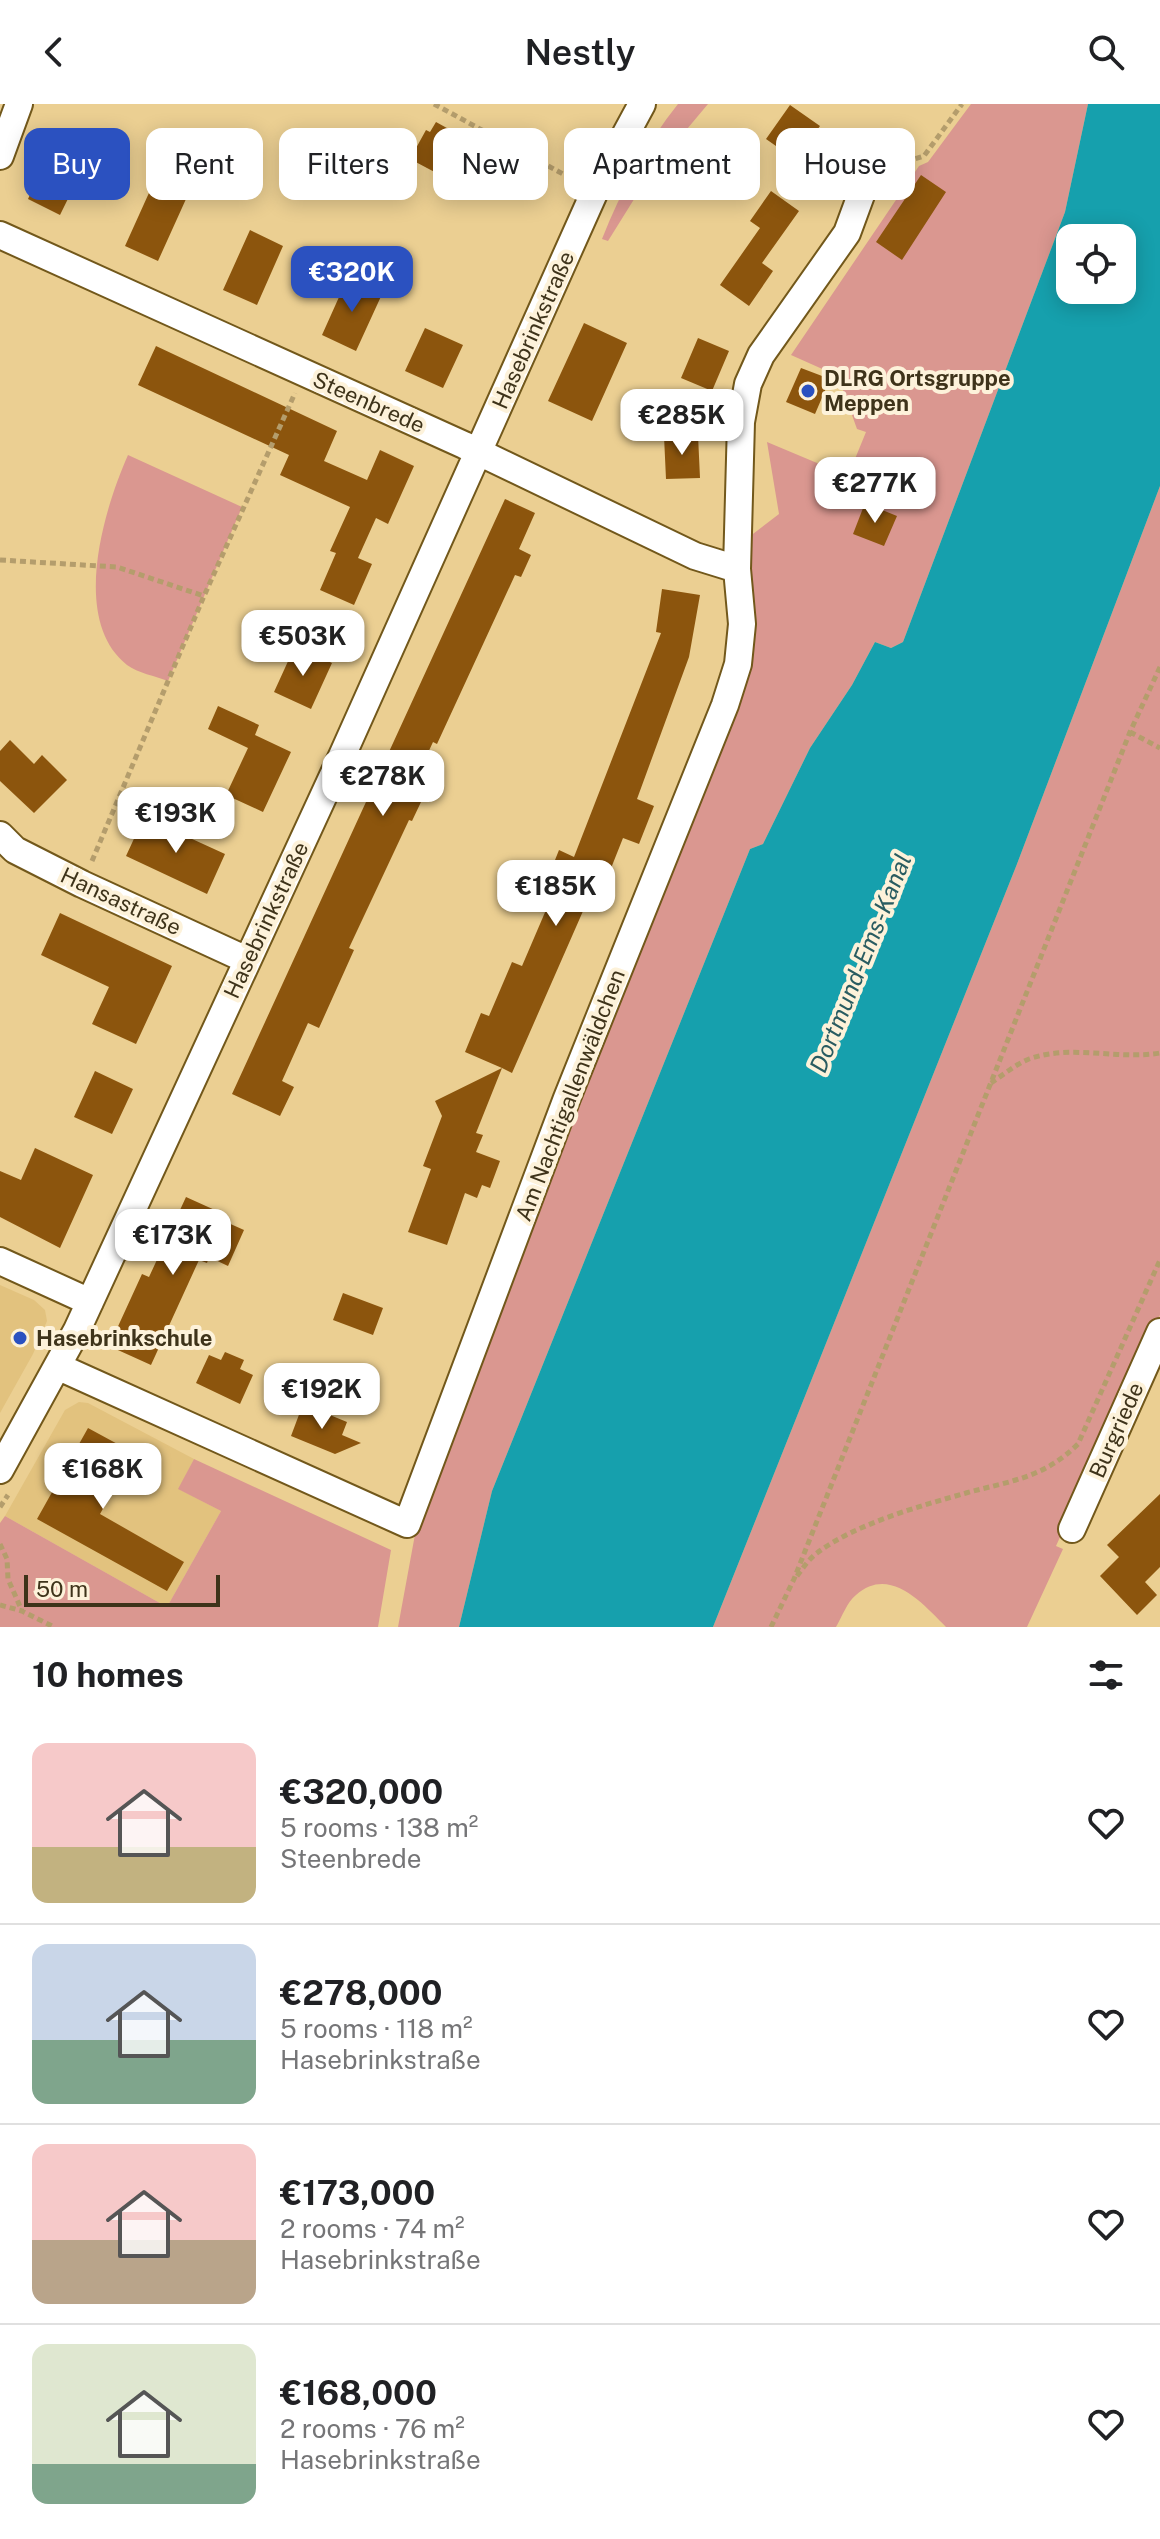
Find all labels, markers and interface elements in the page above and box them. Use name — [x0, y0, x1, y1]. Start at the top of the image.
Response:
icon: back — [32, 30, 76, 74]
icon: search — [1084, 30, 1128, 74]
text: Nestly — [524, 31, 636, 73]
chip: Buy — [24, 128, 130, 200]
chip: Rent — [146, 128, 263, 200]
chip: Filters — [279, 128, 417, 200]
chip: New — [433, 128, 548, 200]
chip: Apartment — [564, 128, 760, 200]
chip: House — [776, 128, 915, 200]
map controls — [1056, 224, 1136, 304]
button: locate — [1056, 224, 1136, 304]
pin: €320K — [296, 246, 408, 314]
street label: Hasebrinkstraße — [487, 247, 579, 413]
text: €320K — [309, 256, 395, 287]
place label: DLRG Ortsgruppe Meppen — [824, 365, 1011, 416]
street label: Steenbrede — [309, 366, 429, 438]
marker: DLRG Ortsgruppe Meppen — [799, 382, 817, 400]
pin: €285K — [626, 389, 738, 457]
text: €285K — [638, 399, 726, 430]
pin: €277K — [819, 457, 931, 525]
text: €277K — [833, 467, 917, 498]
pin: €503K — [247, 610, 359, 678]
text: €503K — [259, 620, 347, 651]
pin: €278K — [327, 750, 439, 818]
text: €278K — [340, 760, 426, 791]
pin: €193K — [120, 787, 232, 855]
text: €193K — [135, 797, 217, 828]
street label: Hasebrinkstraße — [218, 838, 314, 1002]
water label: Dortmund-Ems-Kanal — [803, 850, 917, 1076]
pin: €185K — [500, 860, 612, 928]
street label: Hansastraße — [57, 862, 185, 940]
text: €185K — [515, 870, 597, 901]
street label: Am Nachtigallenwäldchen — [510, 966, 630, 1224]
pin: €173K — [117, 1209, 229, 1277]
text: €173K — [133, 1219, 213, 1250]
place label: Hasebrinkschule — [36, 1325, 212, 1351]
marker: Hasebrinkschule — [11, 1329, 29, 1347]
pin: €192K — [266, 1363, 378, 1431]
text: €192K — [282, 1373, 362, 1404]
street label: Burgriede — [1083, 1378, 1149, 1482]
pin: €168K — [47, 1443, 159, 1511]
text: €168K — [62, 1453, 144, 1484]
scale bar — [24, 1571, 220, 1607]
text: 50 m — [36, 1576, 88, 1602]
icon: filters — [1084, 1653, 1128, 1697]
text: 10 homes — [32, 1655, 184, 1695]
text: €320,000 — [280, 1772, 443, 1812]
icon: home — [96, 1775, 192, 1871]
icon: heart — [1084, 1801, 1128, 1845]
text: 5 rooms · 138 m² — [280, 1812, 478, 1843]
text: Steenbrede — [280, 1843, 422, 1874]
text: €278,000 — [280, 1973, 442, 2013]
icon: home — [96, 1976, 192, 2072]
icon: heart — [1084, 2002, 1128, 2046]
text: 5 rooms · 118 m² — [280, 2013, 473, 2044]
text: Hasebrinkstraße — [280, 2044, 481, 2075]
text: €173,000 — [280, 2173, 435, 2213]
icon: home — [96, 2176, 192, 2272]
icon: heart — [1084, 2202, 1128, 2246]
text: 2 rooms · 74 m² — [280, 2213, 465, 2244]
text: Hasebrinkstraße — [280, 2244, 481, 2275]
text: €168,000 — [280, 2373, 437, 2413]
icon: home — [96, 2376, 192, 2472]
icon: heart — [1084, 2402, 1128, 2446]
text: 2 rooms · 76 m² — [280, 2413, 465, 2444]
text: Hasebrinkstraße — [280, 2444, 481, 2475]

